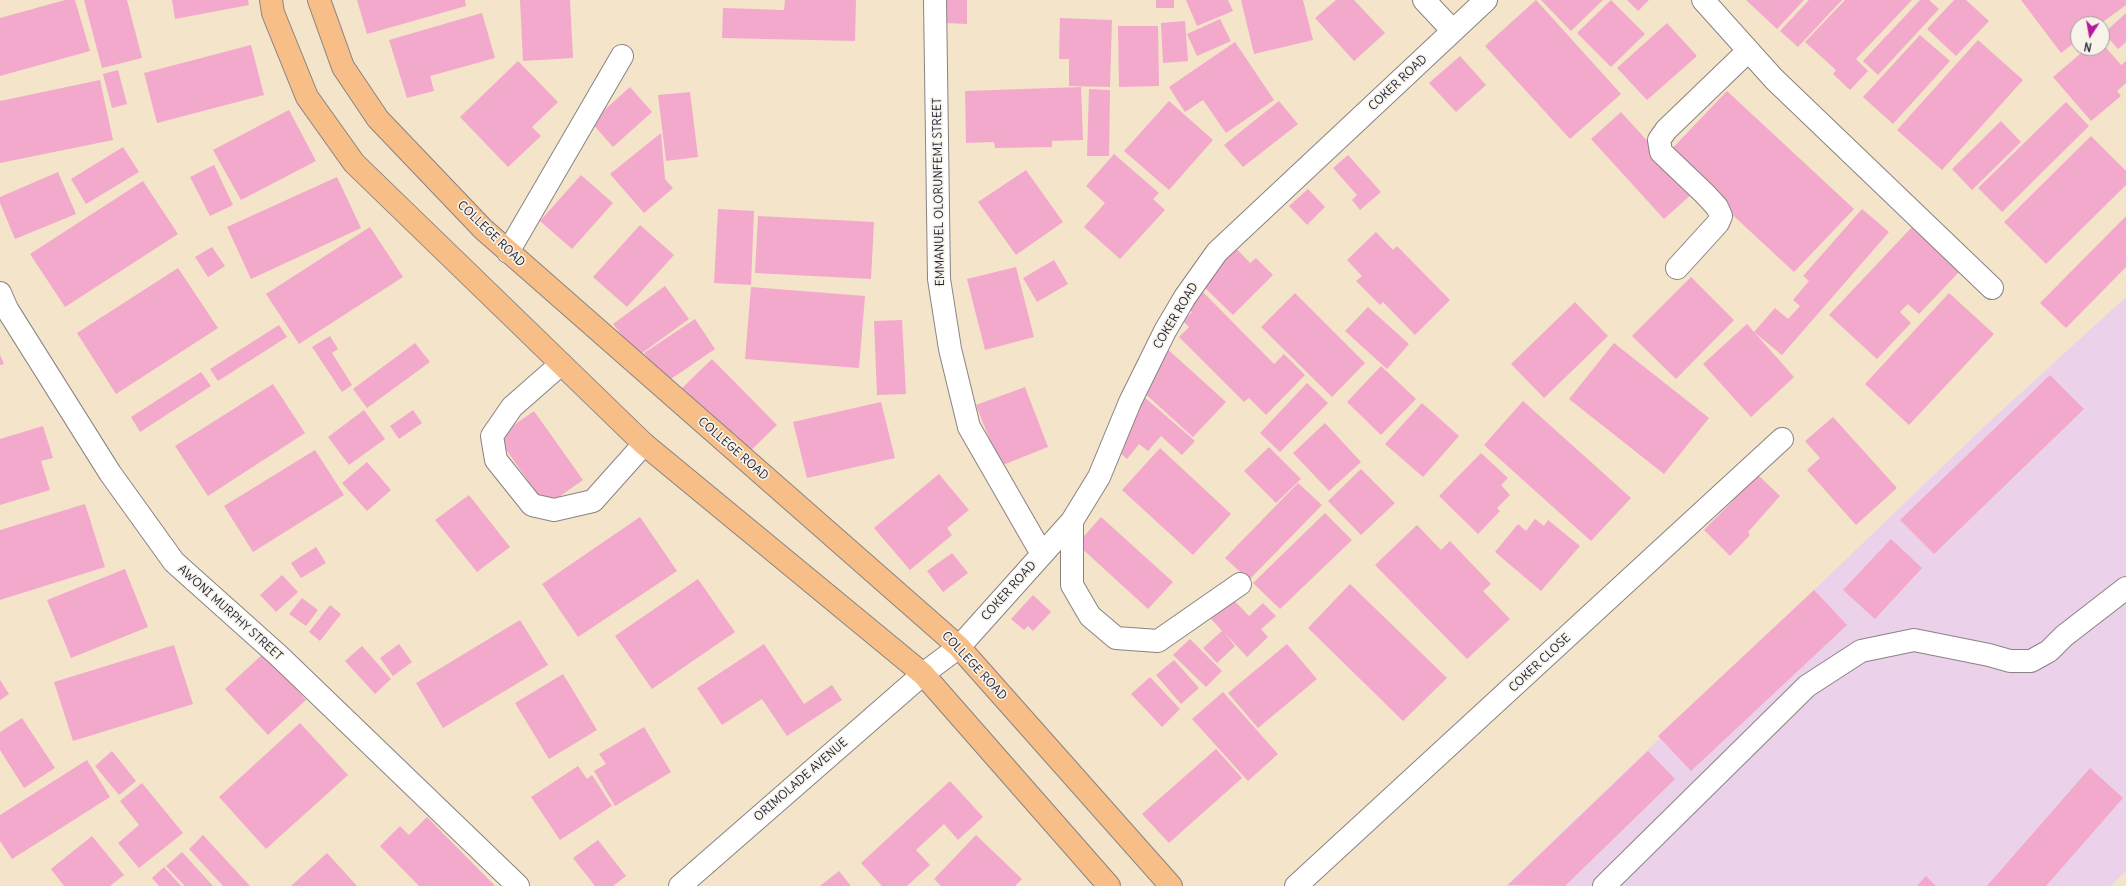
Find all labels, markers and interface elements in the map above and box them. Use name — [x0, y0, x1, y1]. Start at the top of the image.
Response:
north arrow — [2070, 16, 2110, 56]
text: N — [2083, 39, 2093, 54]
street label: COKER ROAD — [1366, 52, 1430, 114]
street label: EMMANUEL OLORUNFEMI STREET — [930, 98, 948, 286]
street label: COLLEGE ROAD — [454, 198, 528, 270]
street label: COKER ROAD — [1151, 280, 1201, 352]
street label: COLLEGE ROAD — [695, 415, 771, 483]
street label: COKER ROAD — [979, 558, 1039, 624]
street label: AWONI MURPHY STREET — [175, 562, 285, 664]
street label: COLLEGE ROAD — [939, 629, 1009, 703]
street label: COKER CLOSE — [1506, 631, 1574, 695]
street label: ORIMOLADE AVENUE — [751, 735, 851, 825]

